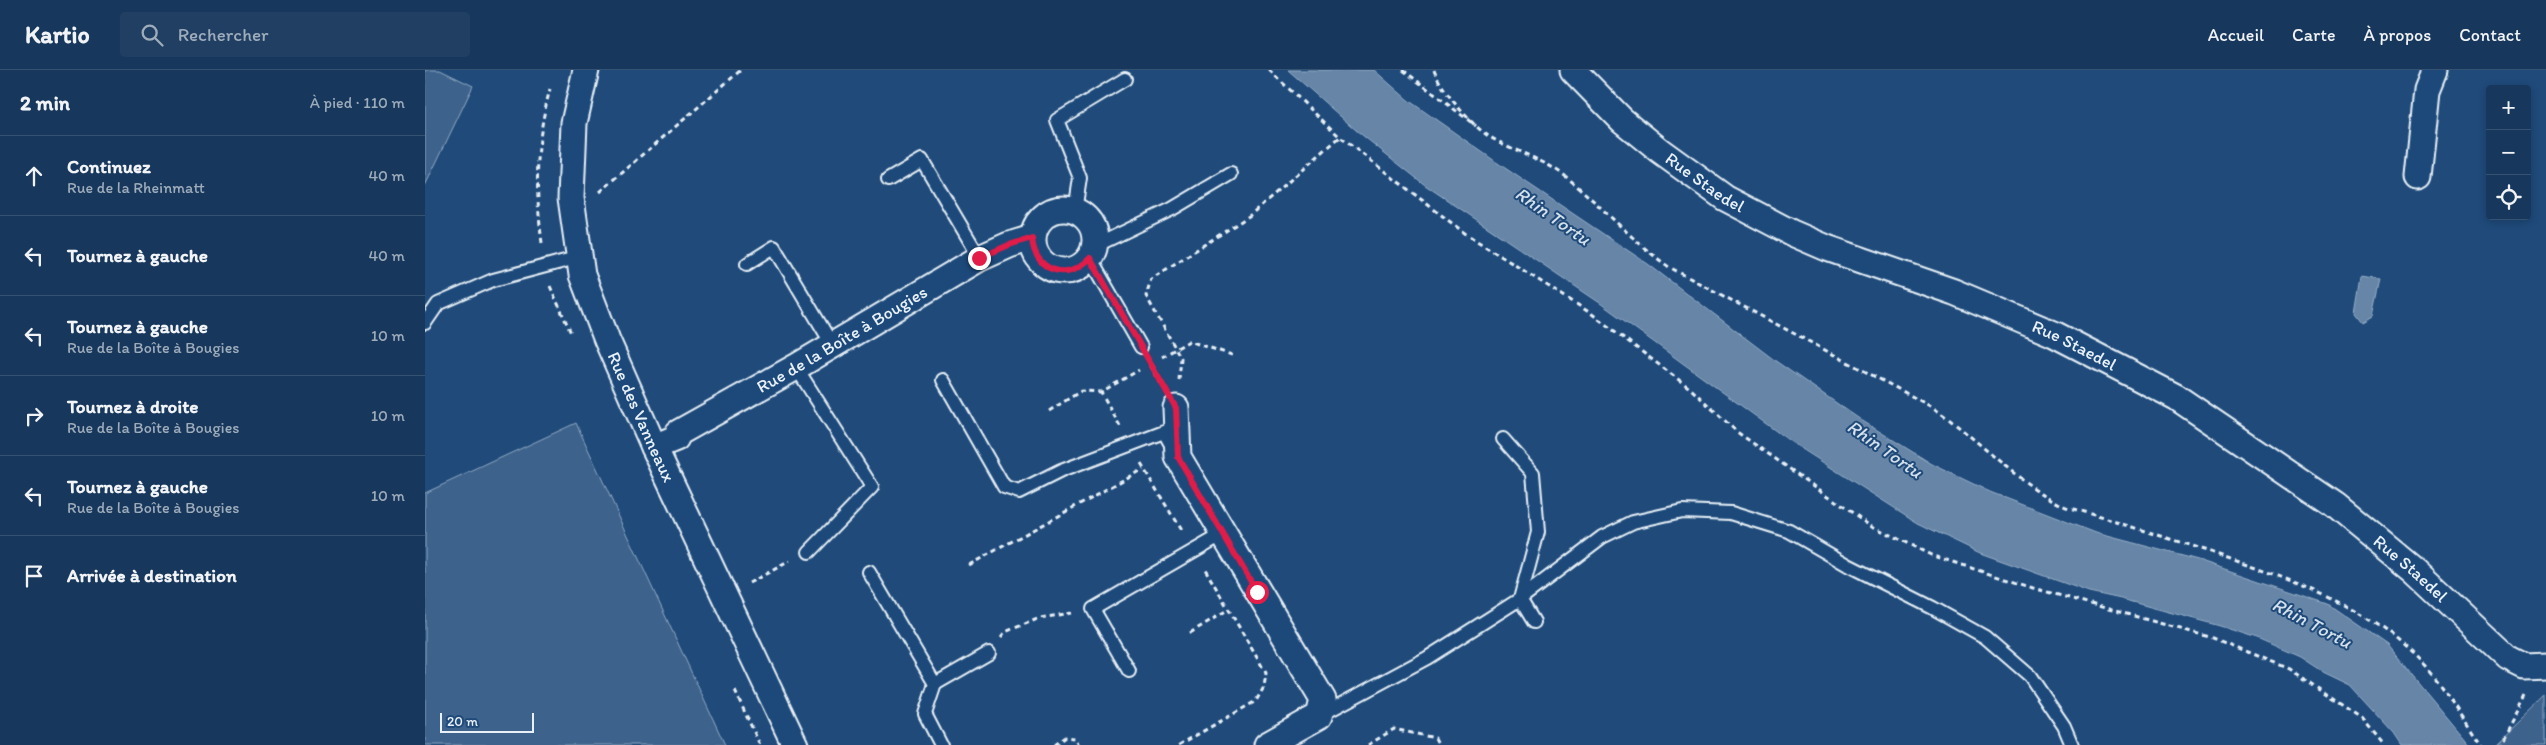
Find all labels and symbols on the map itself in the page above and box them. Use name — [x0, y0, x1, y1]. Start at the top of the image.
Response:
street label: Rue Staedel — [1661, 147, 1748, 217]
water label: Rhin Tortu — [1511, 182, 1595, 250]
route end — [968, 247, 991, 270]
street label: Rue de la Boîte à Bougies — [753, 281, 931, 398]
street label: Rue Staedel — [2029, 315, 2120, 375]
street label: Rue des Vanneaux — [603, 348, 680, 486]
water label: Rhin Tortu — [1843, 415, 1927, 483]
street label: Rue Staedel — [2369, 530, 2452, 607]
route start — [1246, 581, 1269, 604]
water label: Rhin Tortu — [2268, 593, 2356, 654]
scale bar — [440, 710, 534, 733]

